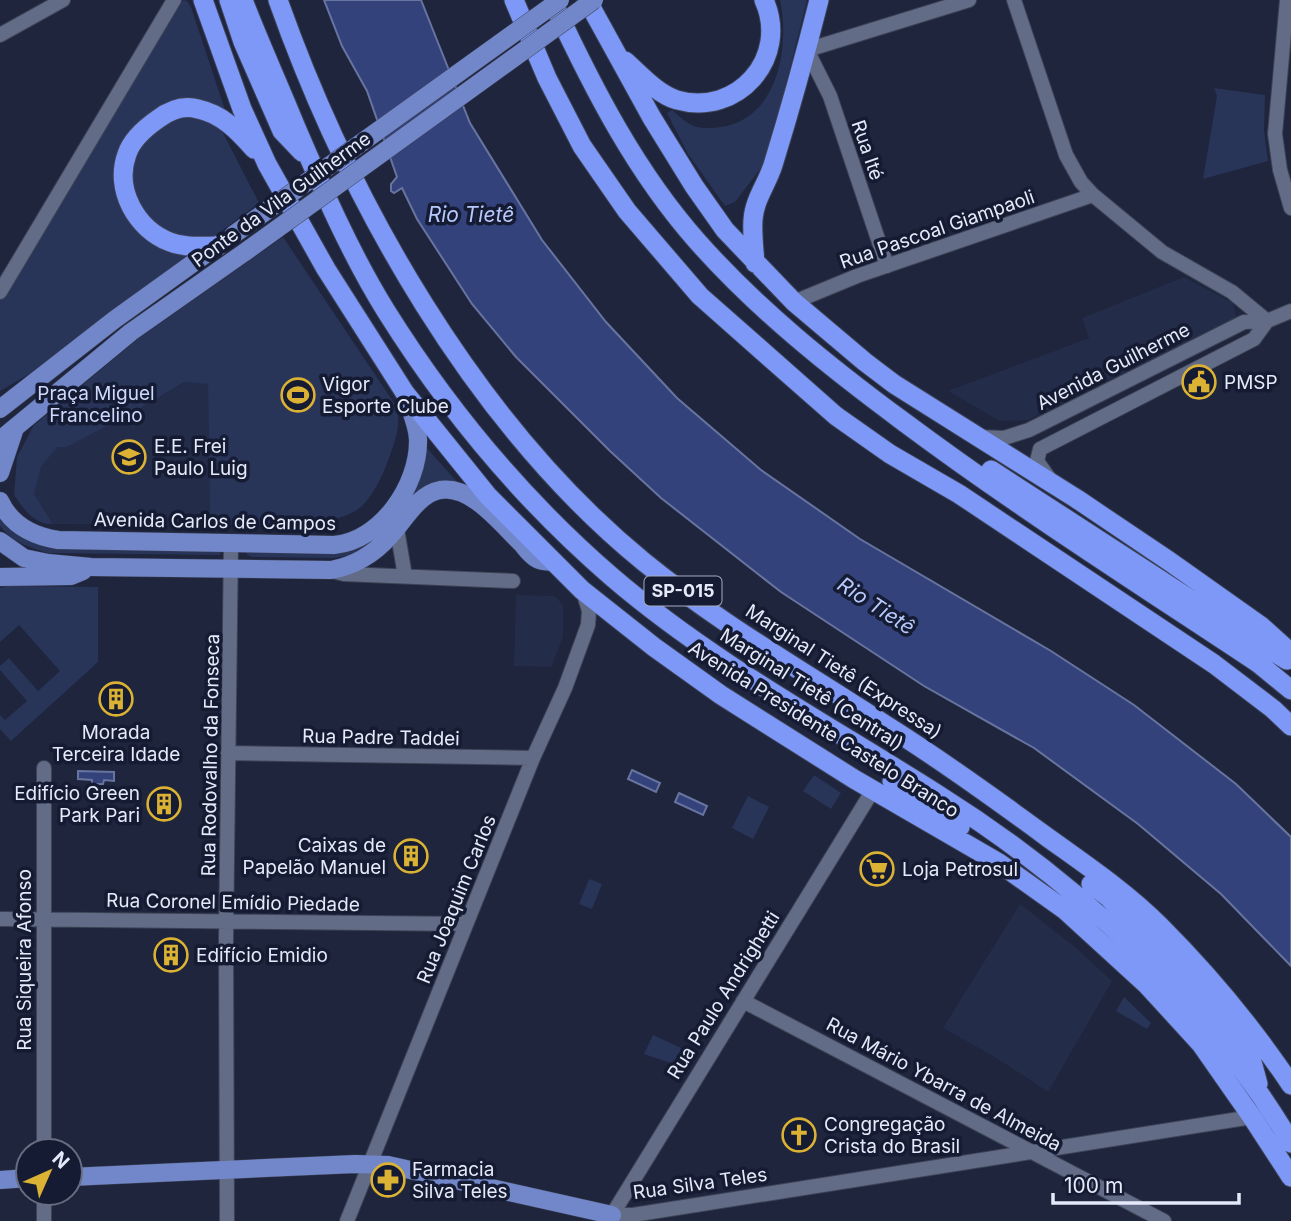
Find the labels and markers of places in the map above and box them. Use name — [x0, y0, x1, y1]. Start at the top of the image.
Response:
public building icon: PMSP — [1180, 363, 1218, 401]
place label: PMSP — [1224, 371, 1278, 394]
place label: Vigor Esporte Clube — [322, 373, 449, 418]
sports icon: Vigor Esporte Clube — [279, 376, 317, 414]
place label: E.E. Frei Paulo Luig — [154, 435, 248, 480]
school or university icon: E.E. Frei Paulo Luig — [110, 438, 148, 476]
building icon: Morada Terceira Idade — [97, 680, 135, 718]
place label: Morada Terceira Idade — [52, 721, 180, 766]
place label: Edifício Green Park Pari — [14, 782, 140, 827]
building icon: Edifício Green Park Pari — [145, 785, 183, 823]
place label: Caixas de Papelão Manuel — [243, 834, 386, 879]
building icon: Caixas de Papelão Manuel — [392, 837, 430, 875]
supermarket icon: Loja Petrosul — [858, 850, 896, 888]
place label: Loja Petrosul — [902, 858, 1018, 881]
building icon: Edifício Emidio — [152, 936, 190, 974]
place label: Edifício Emidio — [196, 944, 328, 967]
place label: Congregação Crista do Brasil — [824, 1113, 960, 1158]
church icon: Congregação Crista do Brasil — [780, 1116, 818, 1154]
place label: Farmacia Silva Teles — [412, 1158, 508, 1203]
pharmacy icon: Farmacia Silva Teles — [369, 1161, 407, 1199]

